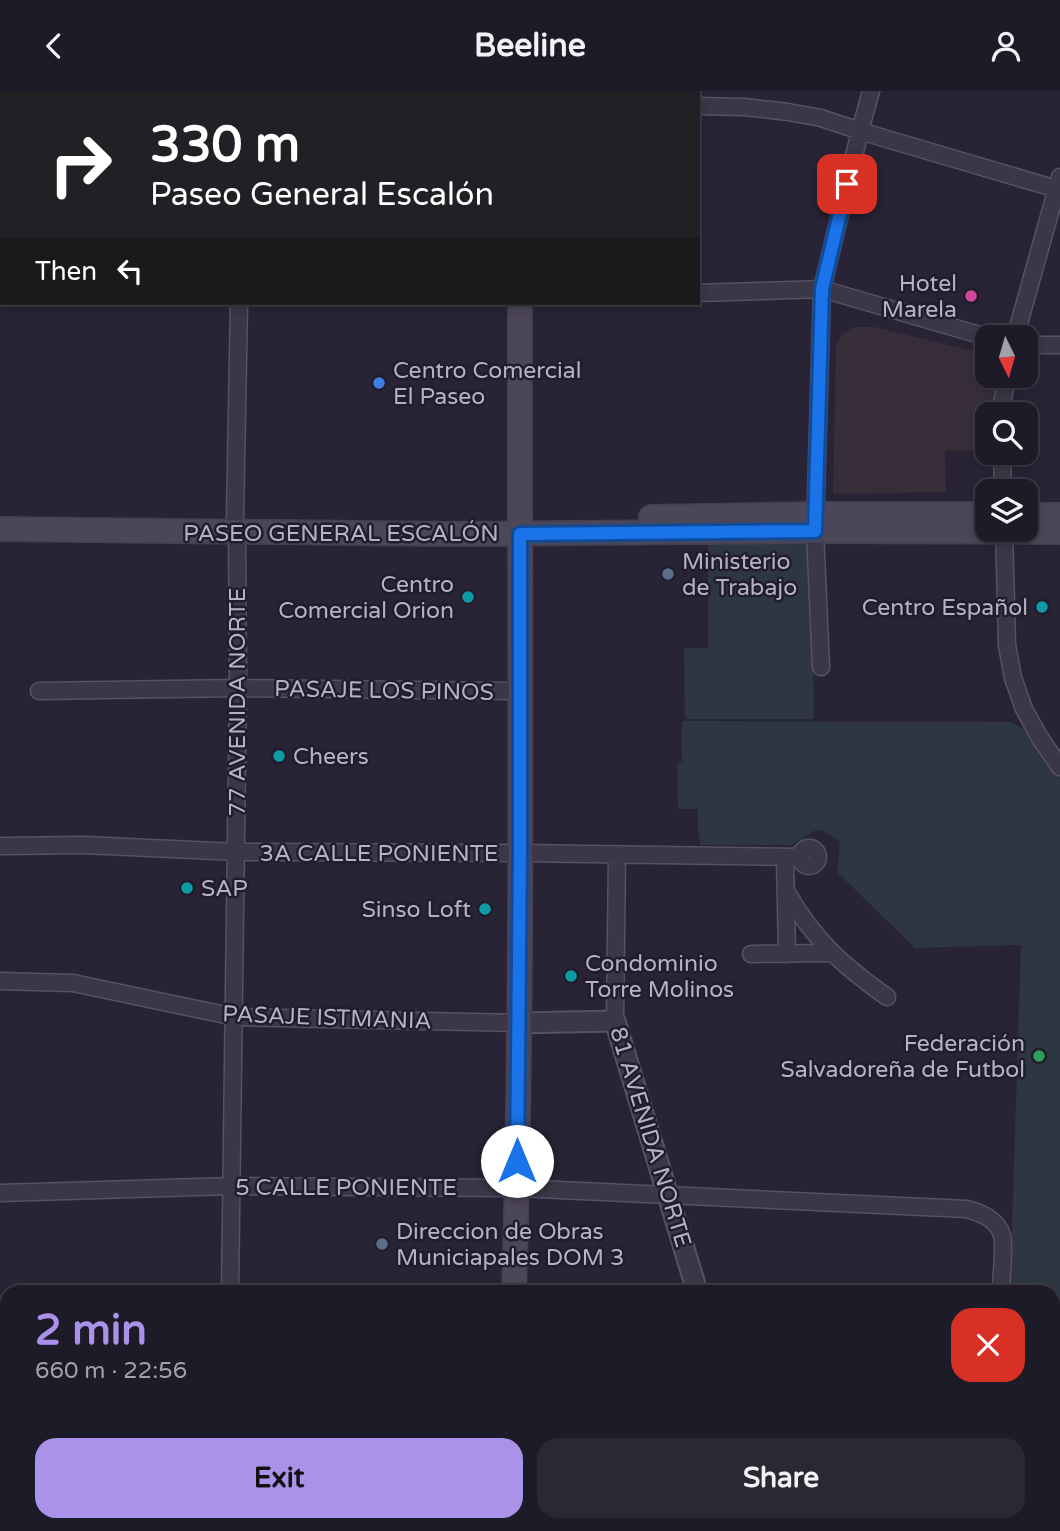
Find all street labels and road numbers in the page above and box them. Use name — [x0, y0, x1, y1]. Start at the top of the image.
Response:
street label: PASEO GENERAL ESCALÓN — [183, 520, 499, 548]
street label: 77 AVENIDA NORTE — [224, 588, 252, 816]
street label: PASAJE LOS PINOS — [274, 675, 494, 707]
street label: 3A CALLE PONIENTE — [260, 840, 498, 868]
street label: PASAJE ISTMANIA — [222, 1000, 432, 1036]
street label: 81 AVENIDA NORTE — [603, 1024, 697, 1251]
street label: 5 CALLE PONIENTE — [235, 1174, 457, 1202]

